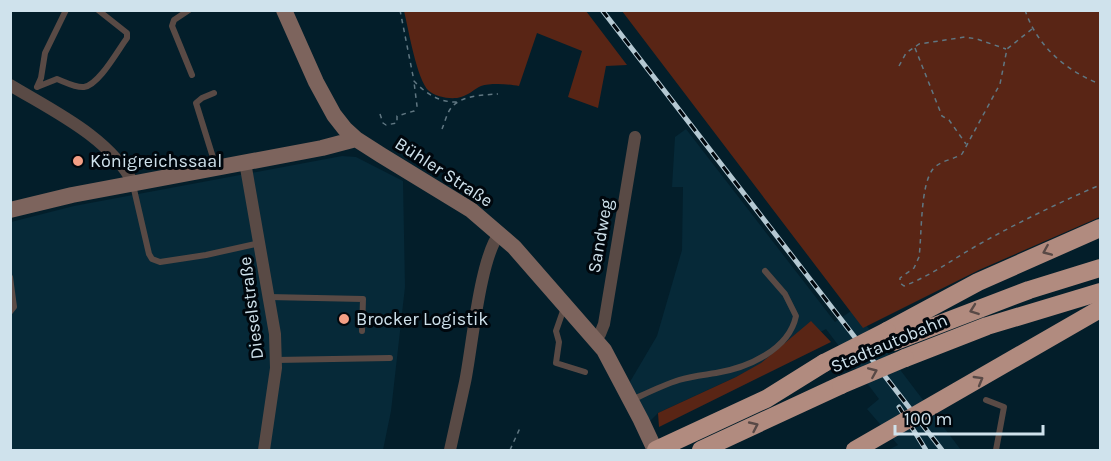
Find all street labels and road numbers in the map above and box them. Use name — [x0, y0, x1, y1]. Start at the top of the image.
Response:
street label: Bühler Straße — [391, 132, 497, 212]
street label: Sandweg — [583, 197, 617, 275]
street label: Dieselstraße — [234, 255, 268, 361]
street label: Stadtautobahn — [827, 309, 951, 377]

